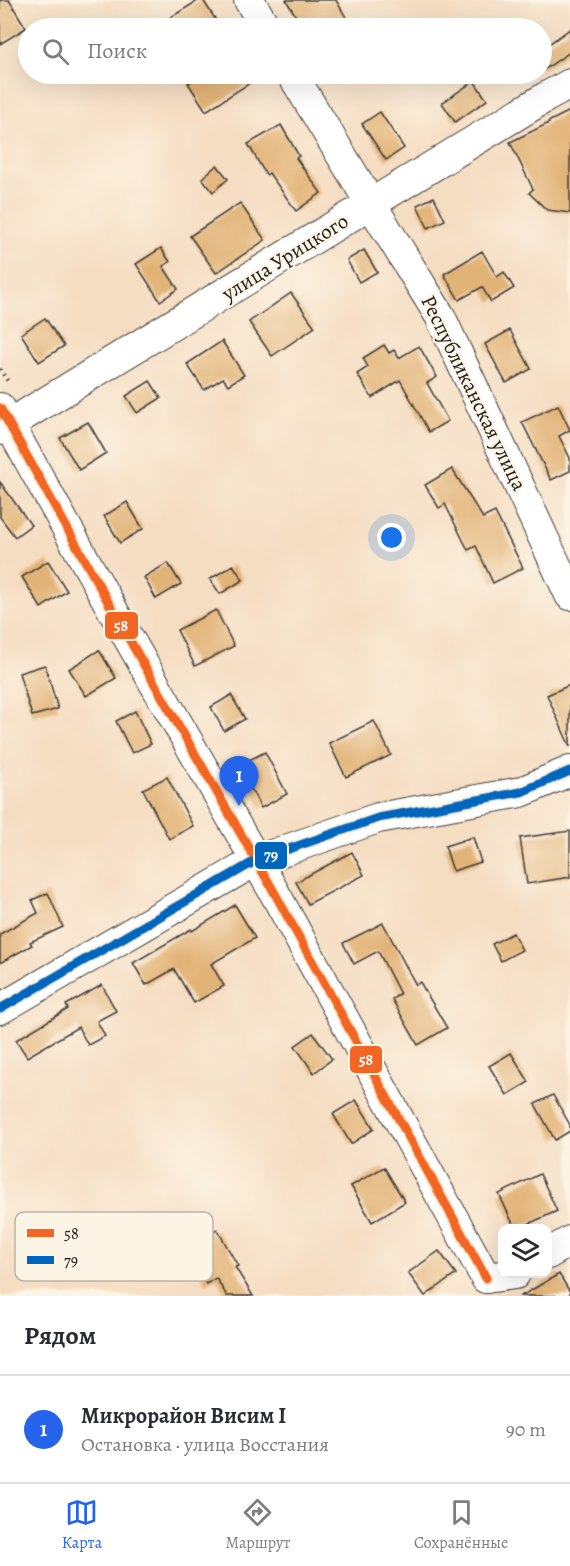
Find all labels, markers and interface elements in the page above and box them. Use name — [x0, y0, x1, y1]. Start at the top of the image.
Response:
search box — [18, 18, 552, 84]
icon: search — [39, 35, 72, 68]
text: Поиск — [87, 36, 147, 66]
street label: улица Урицкого — [215, 207, 354, 308]
street label: Республиканская улица — [414, 291, 534, 496]
your location — [377, 523, 406, 552]
line badge: 58 — [104, 611, 139, 640]
text: 58 — [114, 615, 129, 637]
pin: 1 — [220, 756, 258, 806]
line badge: 79 — [254, 841, 288, 870]
text: 79 — [264, 845, 278, 867]
line badge: 58 — [349, 1045, 383, 1074]
text: 58 — [359, 1049, 374, 1071]
legend — [15, 1212, 213, 1281]
text: 58 — [64, 1223, 79, 1245]
map controls — [498, 1224, 552, 1278]
button: layers — [498, 1224, 552, 1278]
text: 79 — [64, 1250, 78, 1272]
text: Рядом — [24, 1318, 96, 1353]
text: Микрорайон Висим I — [81, 1401, 286, 1431]
text: 1 — [40, 1416, 47, 1443]
text: 90 m — [506, 1416, 546, 1443]
text: Остановка · улица Восстания — [81, 1431, 329, 1458]
tab: Карта — [62, 1496, 102, 1554]
tab: Маршрут — [226, 1496, 290, 1554]
tab: Сохранённые — [414, 1496, 508, 1554]

